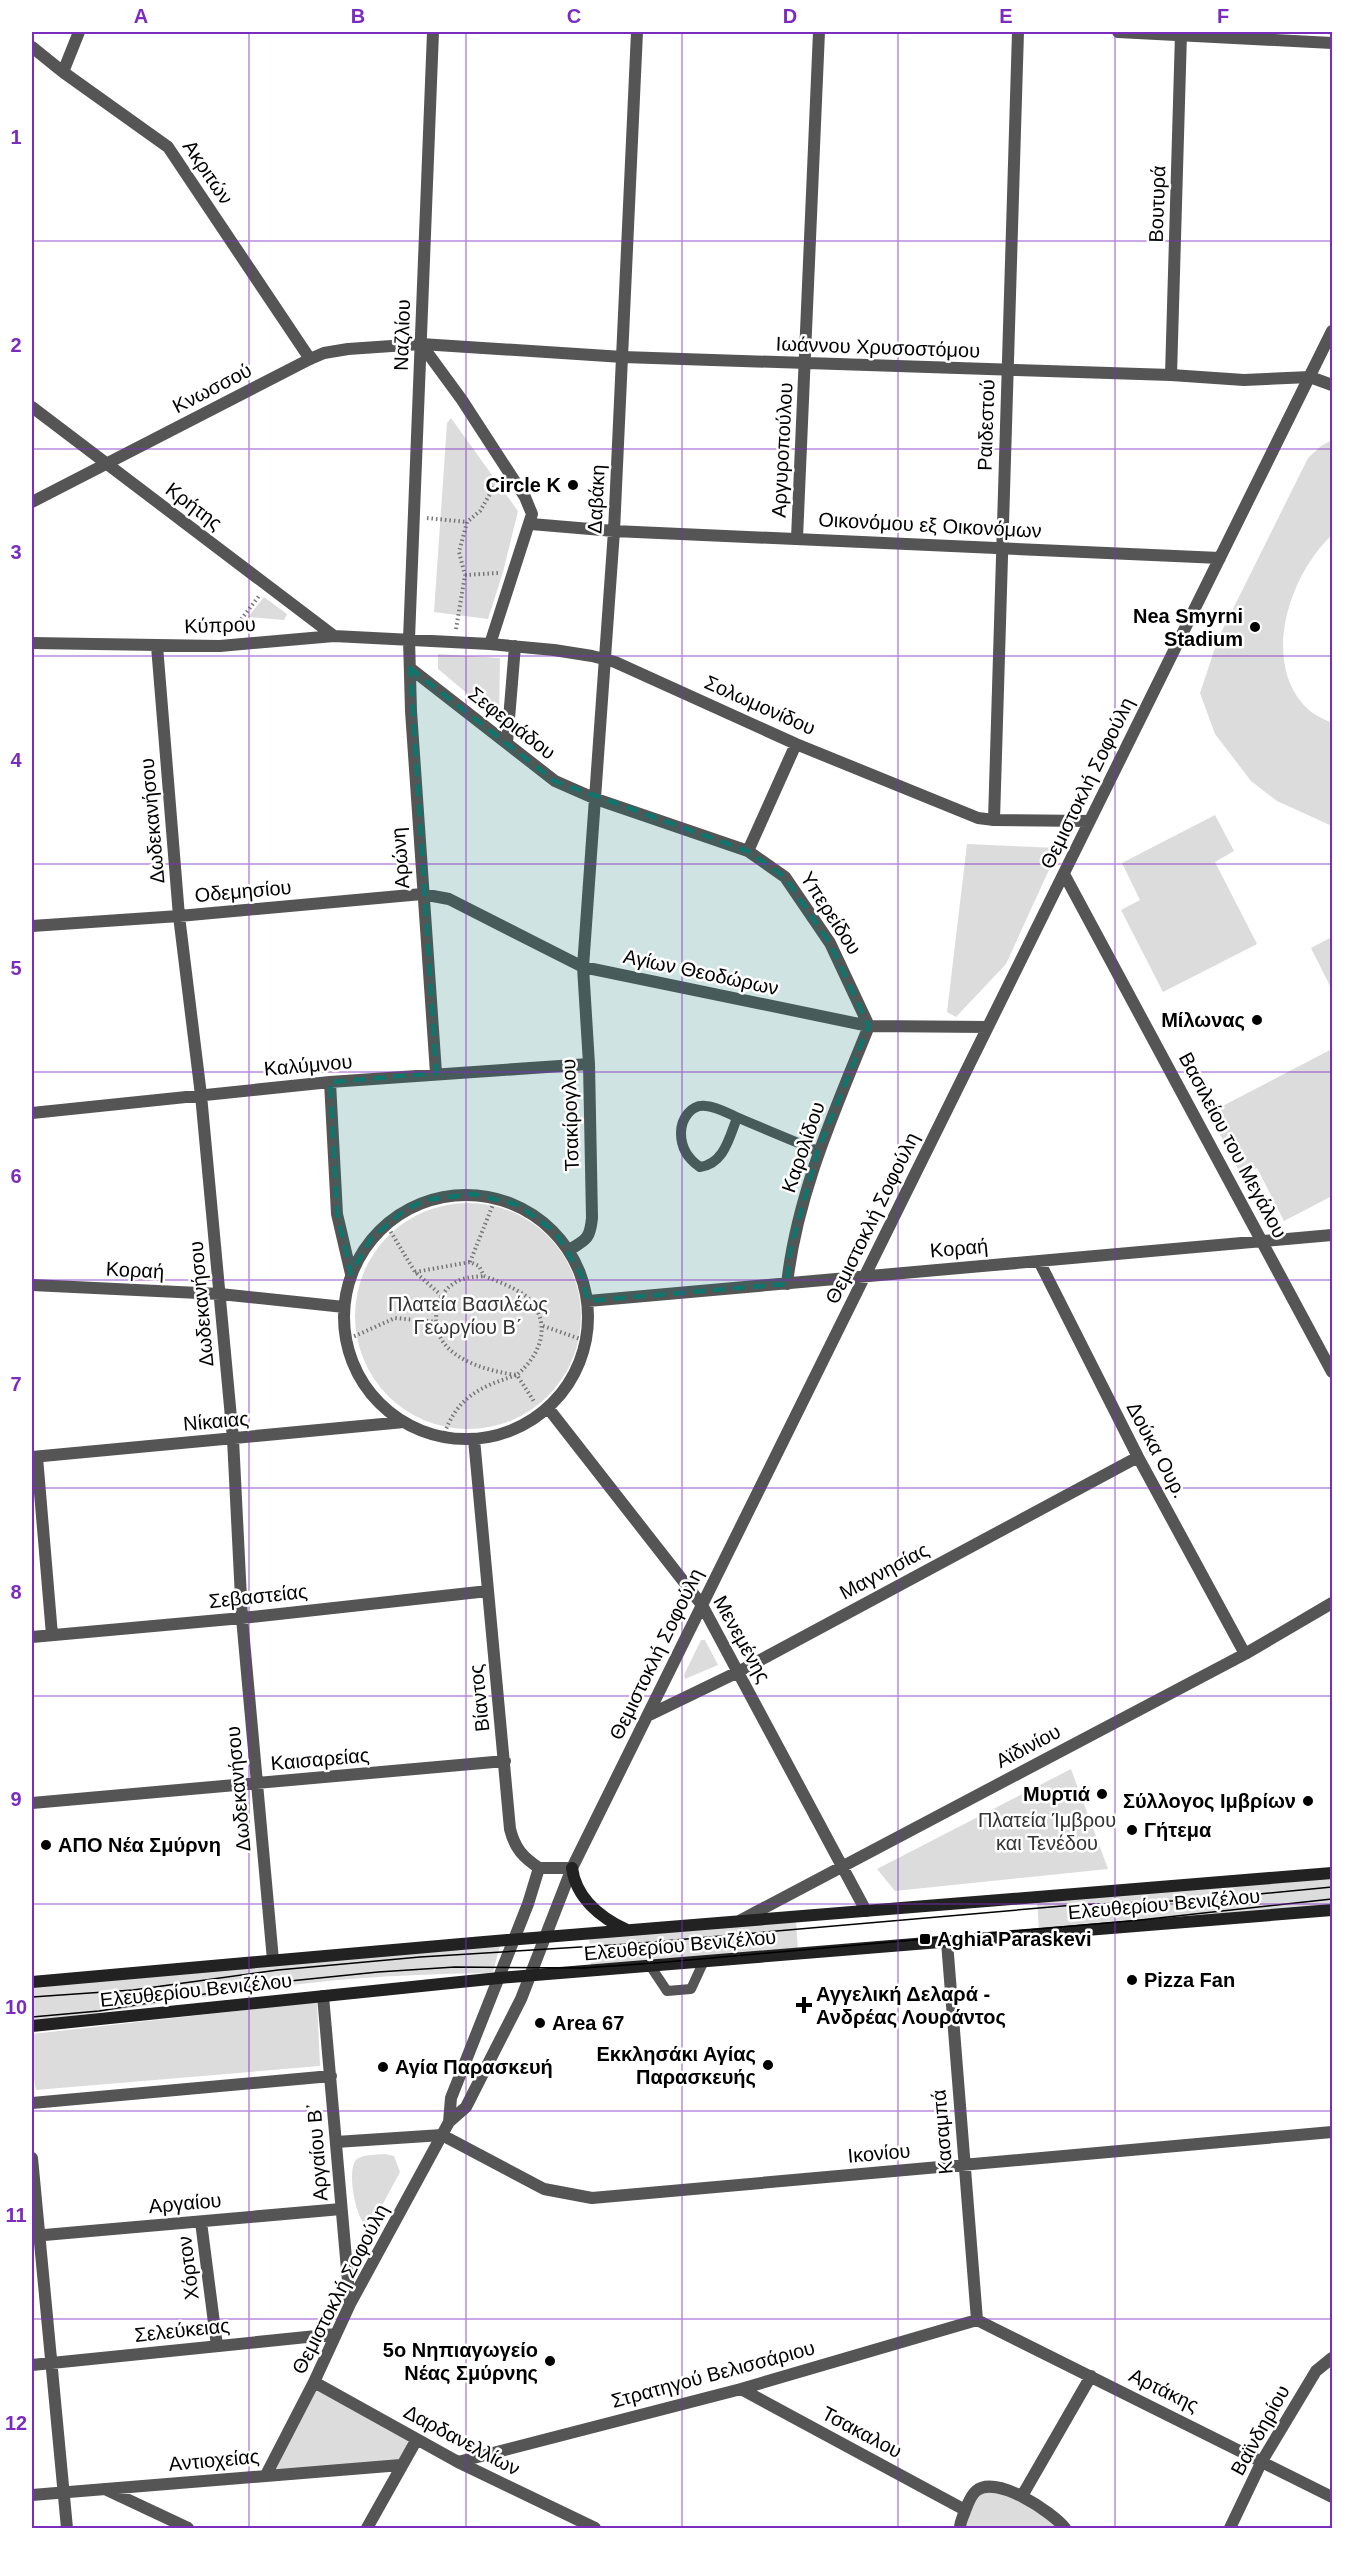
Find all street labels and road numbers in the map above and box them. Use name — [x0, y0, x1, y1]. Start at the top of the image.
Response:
street label: Ακριτών — [179, 136, 237, 208]
street label: Βουτυρά — [1145, 165, 1169, 243]
street label: Ναζλίου — [390, 299, 414, 371]
street label: Ιωάννου Χρυσοστόμου — [775, 332, 981, 362]
street label: Κνωσσού — [169, 359, 255, 417]
street label: Ραιδεστού — [973, 379, 999, 471]
street label: Αργυροπούλου — [767, 382, 797, 518]
street label: Δαβάκη — [583, 464, 609, 534]
street label: Κρήτης — [162, 478, 227, 534]
street label: Οικονόμου εξ Οικονόμων — [818, 508, 1042, 542]
street label: Κύπρου — [184, 613, 256, 637]
street label: Σολωμονίδου — [701, 671, 819, 739]
street label: Σεφεριάδου — [464, 682, 560, 764]
street label: Θεμιστοκλή Σοφούλη — [1036, 694, 1138, 872]
street label: Δωδεκανήσου — [136, 757, 168, 885]
street label: Αρώνη — [387, 827, 413, 889]
street label: Υπερείδου — [796, 868, 866, 958]
street label: Οδεμησίου — [194, 876, 292, 906]
street label: Αγίων Θεοδώρων — [621, 945, 781, 999]
street label: Βασιλείου του Μεγάλου — [1175, 1049, 1291, 1241]
street label: Καλύμνου — [263, 1050, 353, 1080]
street label: Τσακίρογλου — [557, 1058, 583, 1172]
street label: Καρολίδου — [777, 1099, 829, 1195]
street label: Θεμιστοκλή Σοφούλη — [821, 1129, 923, 1307]
street label: Κοραή — [929, 1235, 989, 1261]
street label: Δωδεκανήσου — [185, 1240, 217, 1368]
street label: Κοραή — [105, 1257, 165, 1283]
street label: Δούκα Ουρ. — [1122, 1398, 1192, 1502]
street label: Νίκαιας — [182, 1407, 250, 1435]
street label: Μαγνησίας — [836, 1538, 932, 1604]
street label: Θεμιστοκλή Σοφούλη — [605, 1565, 707, 1743]
street label: Σεβαστείας — [208, 1580, 309, 1612]
street label: Μενεμένης — [709, 1592, 775, 1686]
street label: Βίαντος — [464, 1663, 493, 1733]
street label: Αϊδινίου — [992, 1720, 1064, 1772]
street label: Δωδεκανήσου — [222, 1725, 254, 1853]
street label: Καισαρείας — [270, 1744, 371, 1774]
street label: Ελευθερίου Βενιζέλου — [1067, 1885, 1261, 1923]
street label: Ελευθερίου Βενιζέλου — [583, 1926, 777, 1964]
street label: Ελευθερίου Βενιζέλου — [99, 1969, 293, 2011]
street label: Κασαμπά — [927, 2089, 957, 2175]
street label: Αργαίου Β᾽ — [303, 2102, 331, 2202]
street label: Ικονίου — [847, 2139, 911, 2167]
street label: Αργαίου — [148, 2189, 222, 2217]
street label: Θεμιστοκλή Σοφούλη — [288, 2200, 392, 2378]
street label: Χόρτον — [173, 2235, 203, 2301]
street label: Σελεύκειας — [133, 2314, 231, 2346]
street label: Στρατηγού Βελισσάριου — [609, 2336, 817, 2412]
street label: Αρτάκης — [1126, 2364, 1203, 2416]
street label: Βαϊνδηρίου — [1226, 2381, 1294, 2479]
street label: Δαρδανελλίων — [400, 2400, 524, 2480]
street label: Τσακαλου — [818, 2402, 906, 2462]
street label: Αντιοχείας — [168, 2445, 261, 2475]

